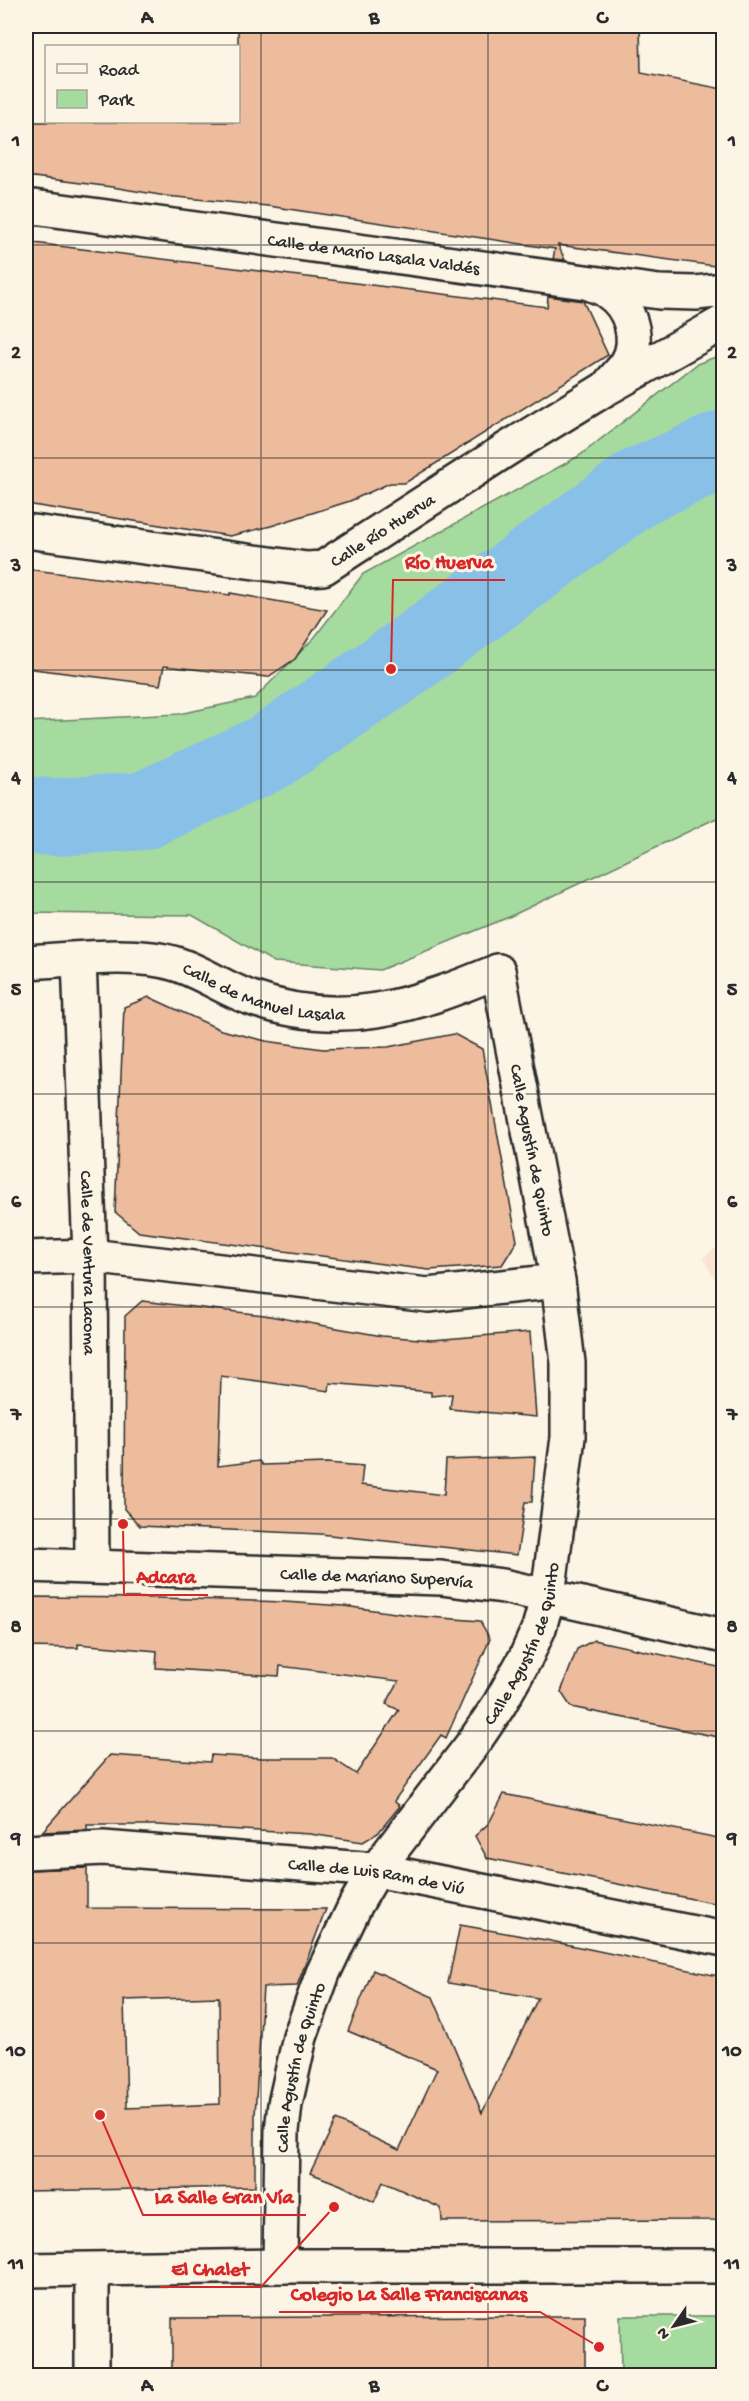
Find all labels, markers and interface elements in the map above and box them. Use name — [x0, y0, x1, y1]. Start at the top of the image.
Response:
text: A — [140, 8, 155, 31]
text: B — [368, 8, 380, 31]
text: C — [596, 8, 610, 31]
legend — [45, 45, 240, 123]
text: Road — [99, 61, 140, 82]
text: Park — [98, 91, 135, 112]
text: 1 — [11, 131, 20, 154]
text: 1 — [727, 131, 736, 154]
street label: Calle de Mario Lasala Valdés — [266, 231, 482, 281]
text: 2 — [11, 343, 21, 366]
text: 2 — [727, 343, 737, 366]
street label: Calle Río Huerva — [327, 490, 441, 573]
callout: Río Huerva — [393, 542, 505, 580]
text: Río Huerva — [404, 553, 494, 576]
text: 3 — [10, 556, 21, 579]
text: 3 — [726, 556, 737, 579]
text: 4 — [10, 768, 21, 791]
text: 4 — [726, 768, 737, 791]
street label: Calle de Manuel Lasala — [179, 959, 346, 1026]
text: 5 — [11, 980, 22, 1003]
text: 5 — [727, 980, 738, 1003]
street label: Calle Agustín de Quinto — [504, 1063, 558, 1238]
street label: Calle de Ventura Lacoma — [74, 1170, 99, 1356]
text: 6 — [11, 1192, 22, 1215]
text: 6 — [727, 1192, 738, 1215]
text: 7 — [10, 1405, 23, 1428]
text: 7 — [726, 1405, 739, 1428]
callout: Adcara — [124, 1557, 208, 1595]
street label: Calle Agustín de Quinto — [480, 1561, 565, 1730]
street label: Calle de Mariano Supervía — [280, 1565, 475, 1595]
text: Adcara — [135, 1568, 197, 1591]
text: 8 — [11, 1617, 22, 1640]
text: 8 — [727, 1617, 738, 1640]
text: 9 — [10, 1829, 21, 1852]
text: 9 — [726, 1829, 737, 1852]
street label: Calle de Luis Ram de Viú — [287, 1855, 466, 1900]
street label: Calle Agustín de Quinto — [274, 1980, 332, 2153]
text: 10 — [5, 2041, 26, 2064]
text: 10 — [721, 2041, 742, 2064]
callout: La Salle Gran Vía — [143, 2177, 306, 2215]
text: La Salle Gran Vía — [154, 2188, 294, 2211]
callout: El Chalet — [160, 2249, 261, 2287]
text: 11 — [7, 2254, 24, 2277]
text: 11 — [723, 2254, 740, 2277]
text: El Chalet — [171, 2260, 250, 2283]
callout: Colegio La Salle Franciscanas — [279, 2274, 540, 2312]
text: Colegio La Salle Franciscanas — [290, 2285, 529, 2308]
north arrow — [644, 2296, 704, 2356]
text: N — [653, 2322, 675, 2342]
text: A — [140, 2376, 155, 2399]
text: B — [368, 2376, 380, 2399]
text: C — [596, 2376, 610, 2399]

